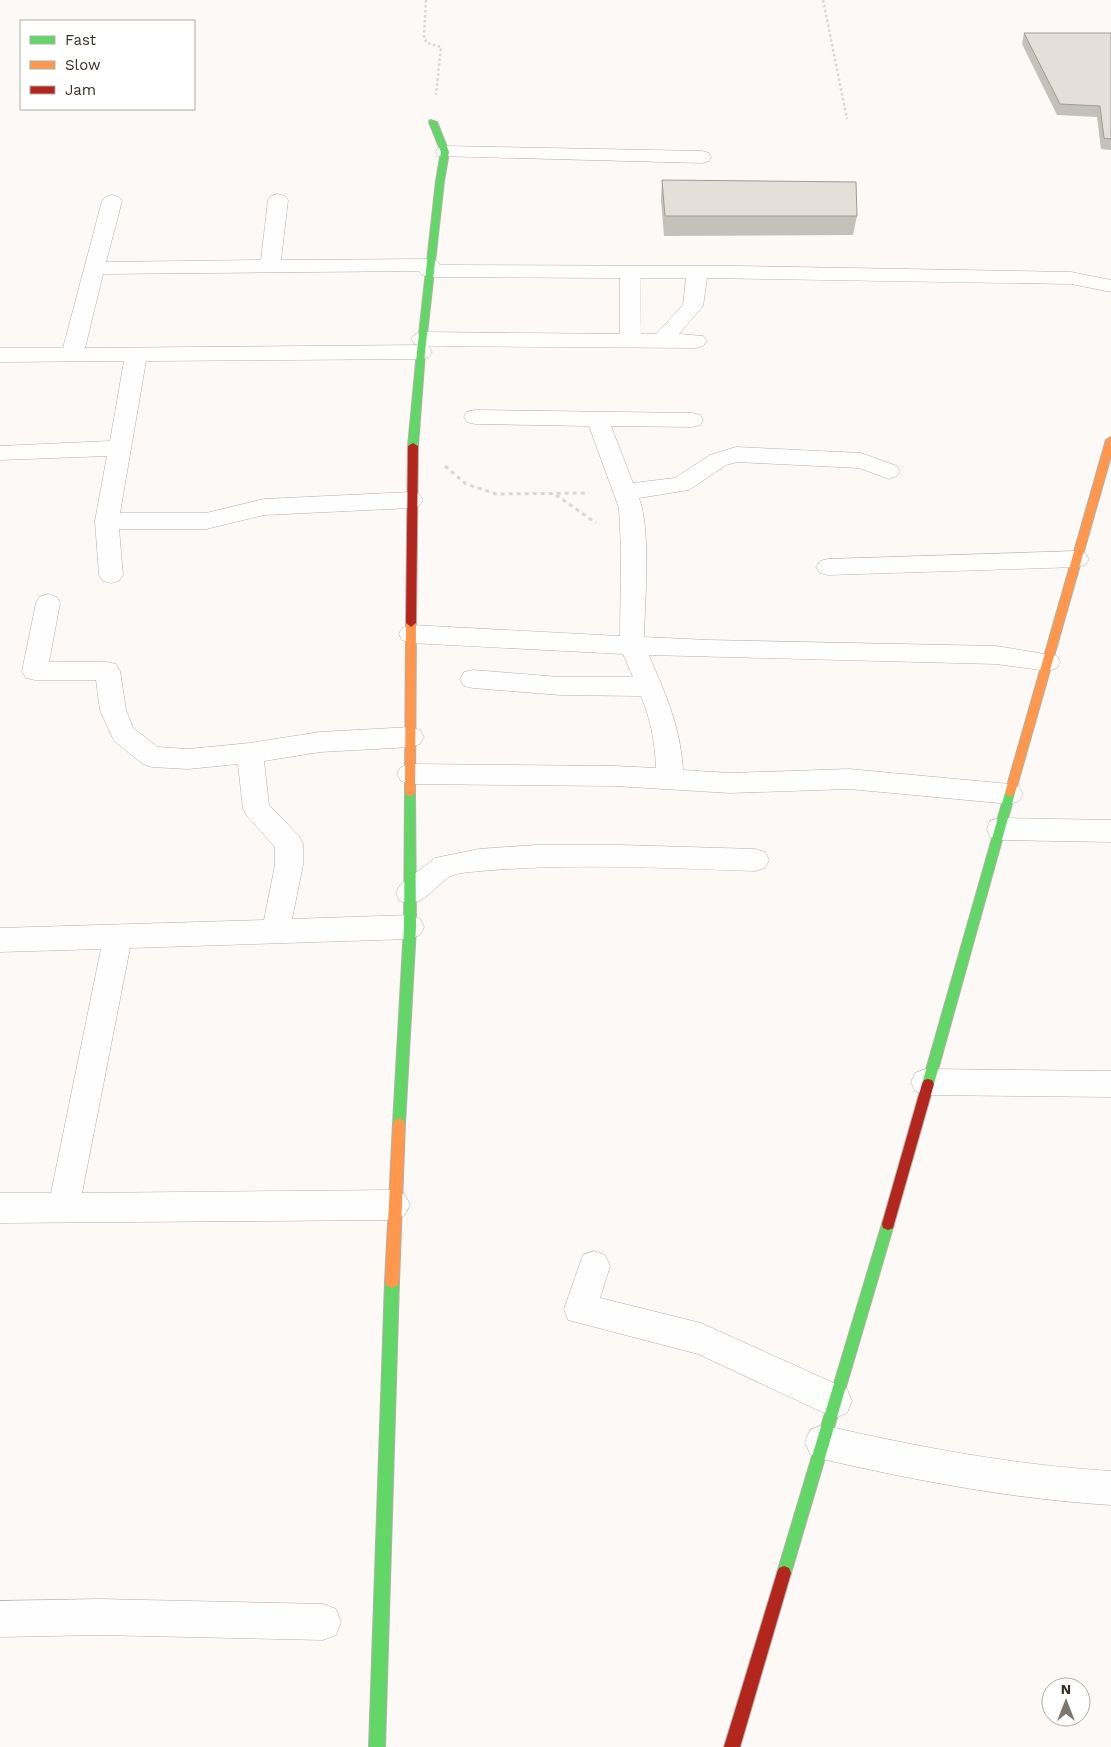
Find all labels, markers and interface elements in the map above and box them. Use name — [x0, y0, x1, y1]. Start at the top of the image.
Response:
legend — [20, 20, 195, 110]
text: Fast — [65, 31, 97, 49]
text: Slow — [65, 56, 101, 74]
text: Jam — [65, 81, 96, 99]
north arrow — [1041, 1677, 1091, 1727]
text: N — [1061, 1681, 1071, 1697]

